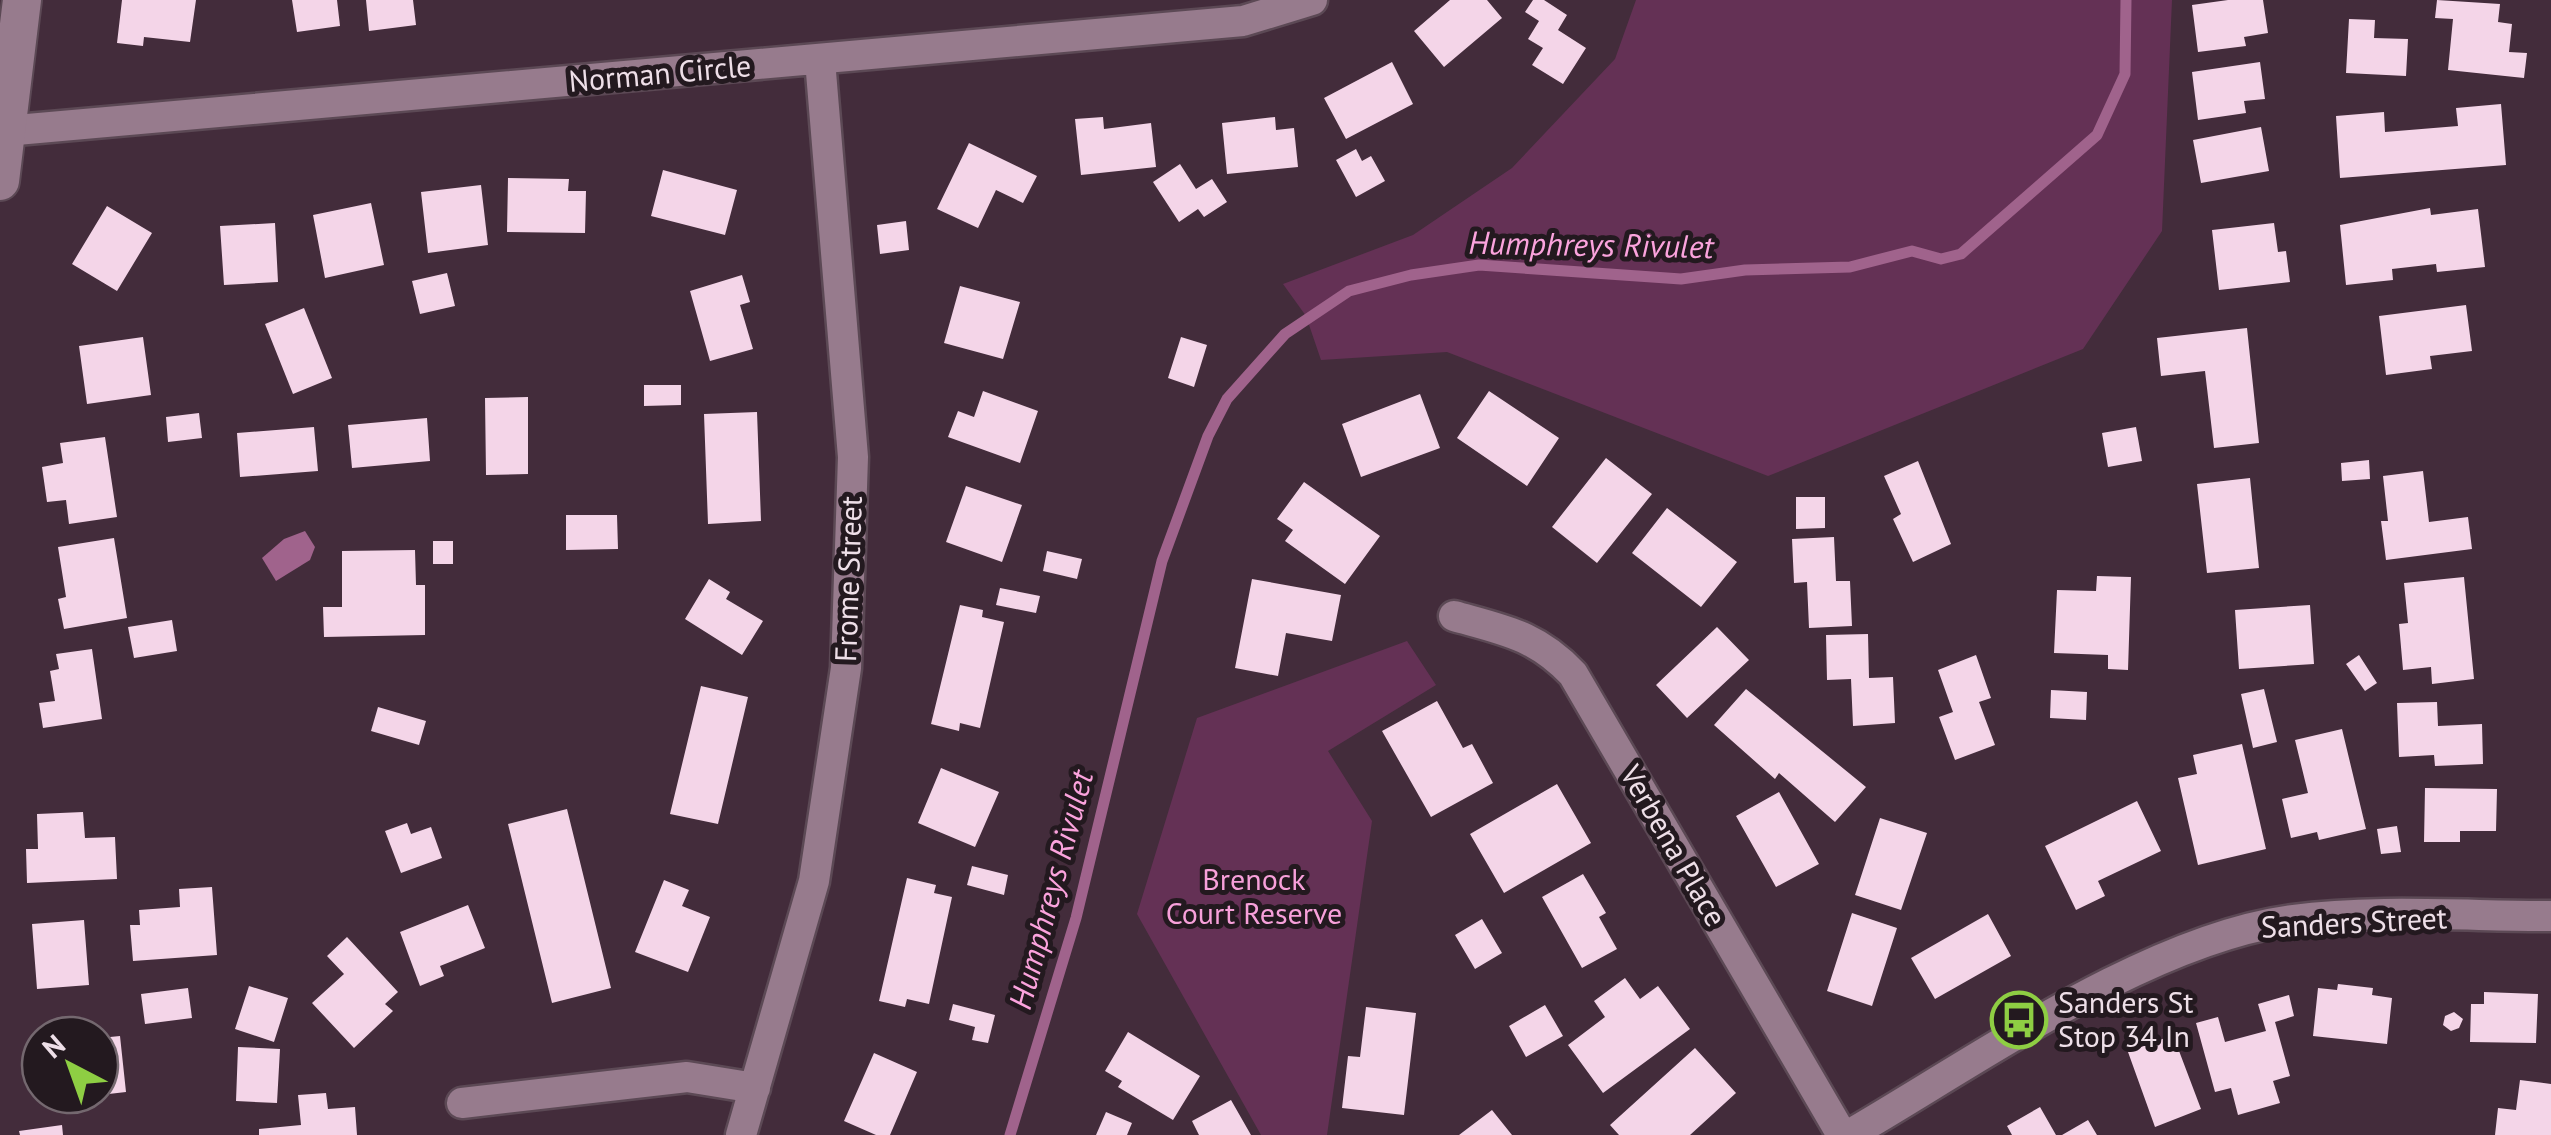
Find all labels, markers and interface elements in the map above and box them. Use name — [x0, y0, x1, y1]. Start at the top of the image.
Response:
street label: Norman Circle — [567, 45, 753, 100]
water label: Humphreys Rivulet — [1468, 221, 1716, 267]
street label: Frome Street — [825, 495, 870, 663]
street label: Verbena Place — [1612, 757, 1736, 933]
water label: Humphreys Rivulet — [998, 764, 1103, 1014]
park label: Brenock Court Reserve — [1166, 859, 1342, 932]
street label: Sanders Street — [2260, 897, 2448, 946]
place label: Sanders St Stop 34 In — [2058, 982, 2194, 1055]
bus stop icon: Sanders St Stop 34 In — [1989, 990, 2049, 1050]
north arrow — [20, 1015, 120, 1115]
text: N — [34, 1026, 72, 1066]

